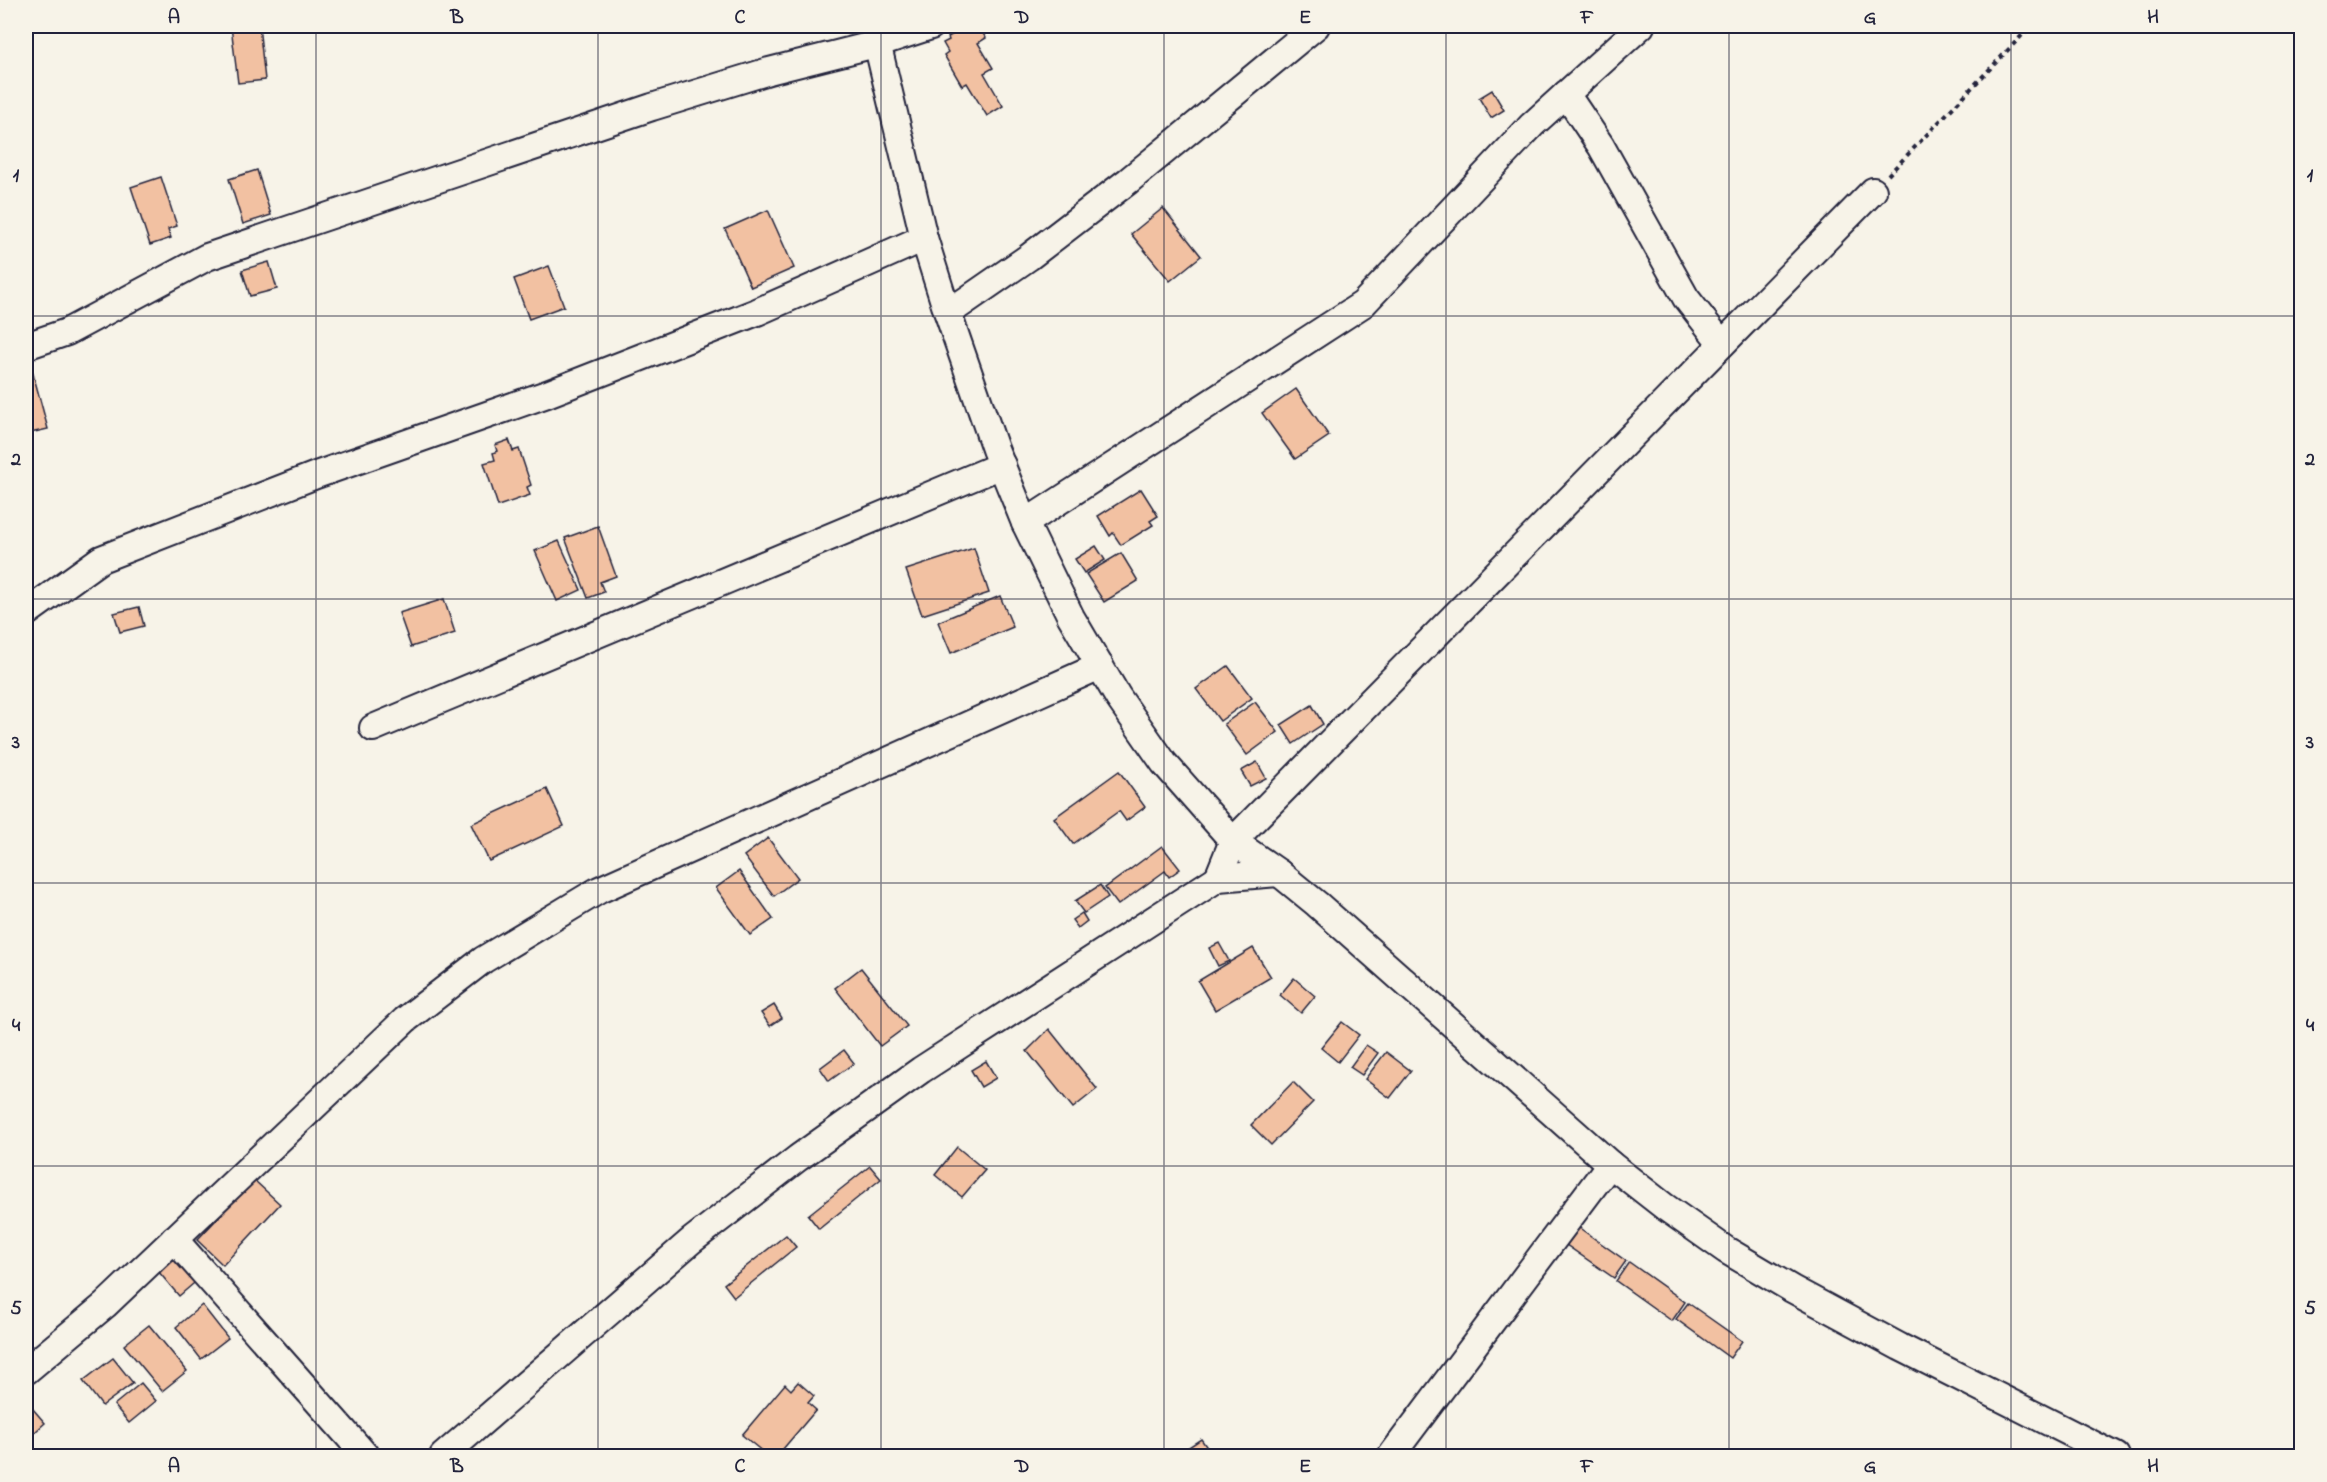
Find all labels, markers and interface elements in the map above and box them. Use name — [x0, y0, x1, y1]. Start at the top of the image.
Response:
text: A — [168, 4, 180, 33]
text: B — [449, 4, 464, 33]
text: C — [735, 4, 746, 33]
text: D — [1014, 4, 1029, 33]
text: E — [1299, 4, 1311, 33]
text: F — [1580, 4, 1594, 33]
text: G — [1864, 4, 1877, 33]
text: H — [2147, 4, 2159, 33]
text: 1 — [13, 162, 20, 191]
text: 1 — [2307, 162, 2314, 191]
text: 2 — [10, 446, 21, 475]
text: 2 — [2304, 446, 2315, 475]
text: 3 — [11, 729, 20, 758]
text: 3 — [2305, 729, 2314, 758]
text: 4 — [12, 1012, 21, 1041]
text: 4 — [2306, 1012, 2315, 1041]
text: 5 — [10, 1295, 22, 1324]
text: 5 — [2304, 1295, 2316, 1324]
text: A — [168, 1453, 180, 1482]
text: B — [449, 1453, 464, 1482]
text: C — [735, 1453, 746, 1482]
text: D — [1014, 1453, 1029, 1482]
text: E — [1299, 1453, 1311, 1482]
text: F — [1580, 1453, 1594, 1482]
text: G — [1864, 1453, 1877, 1482]
text: H — [2147, 1453, 2159, 1482]

